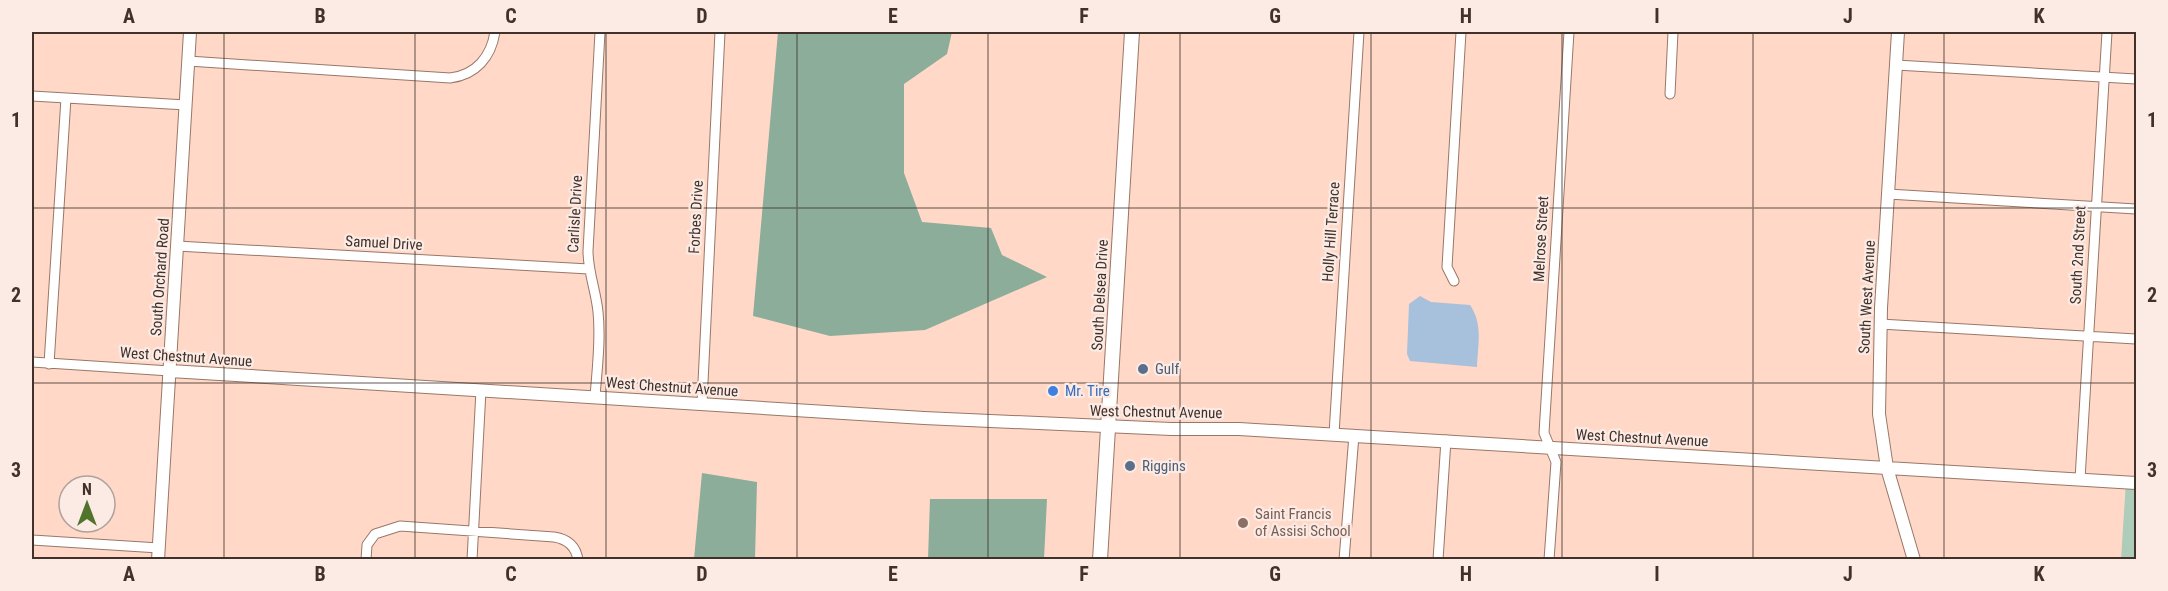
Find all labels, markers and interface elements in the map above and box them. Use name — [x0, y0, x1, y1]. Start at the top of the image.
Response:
text: A — [123, 4, 135, 28]
text: B — [314, 4, 326, 28]
text: C — [505, 4, 517, 28]
text: D — [696, 4, 708, 28]
text: E — [888, 4, 898, 28]
text: F — [1079, 4, 1089, 28]
text: G — [1269, 4, 1281, 28]
text: H — [1460, 4, 1472, 28]
text: I — [1654, 4, 1660, 28]
text: J — [1843, 4, 1853, 28]
text: K — [2033, 4, 2045, 28]
text: 1 — [11, 108, 21, 132]
text: 1 — [2147, 108, 2157, 132]
street label: Carlisle Drive — [564, 175, 586, 253]
street label: Forbes Drive — [685, 180, 707, 254]
street label: Holly Hill Terrace — [1319, 181, 1343, 283]
street label: Melrose Street — [1530, 195, 1552, 283]
street label: South 2nd Street — [2066, 205, 2090, 305]
street label: South Orchard Road — [147, 218, 173, 336]
street label: Samuel Drive — [345, 232, 423, 254]
street label: South Delsea Drive — [1088, 239, 1112, 351]
street label: South West Avenue — [1855, 240, 1879, 354]
text: 2 — [11, 283, 21, 307]
text: 2 — [2147, 283, 2157, 307]
street label: West Chestnut Avenue — [119, 343, 253, 371]
place label: Gulf — [1155, 360, 1180, 378]
marker: Gulf — [1136, 362, 1150, 376]
street label: West Chestnut Avenue — [605, 373, 739, 401]
place label: Mr. Tire — [1065, 382, 1110, 400]
marker: Mr. Tire — [1046, 384, 1060, 398]
street label: West Chestnut Avenue — [1090, 402, 1222, 422]
street label: West Chestnut Avenue — [1575, 426, 1709, 450]
place label: Riggins — [1142, 457, 1186, 475]
text: 3 — [11, 458, 21, 482]
text: 3 — [2147, 458, 2157, 482]
marker: Riggins — [1123, 459, 1137, 473]
north arrow — [57, 474, 117, 534]
text: N — [82, 480, 92, 499]
place label: Saint Francis of Assisi School — [1255, 505, 1351, 540]
marker: Saint Francis of Assisi School — [1236, 516, 1250, 530]
text: A — [123, 562, 135, 586]
text: B — [314, 562, 326, 586]
text: C — [505, 562, 517, 586]
text: D — [696, 562, 708, 586]
text: E — [888, 562, 898, 586]
text: F — [1079, 562, 1089, 586]
text: G — [1269, 562, 1281, 586]
text: H — [1460, 562, 1472, 586]
text: I — [1654, 562, 1660, 586]
text: J — [1843, 562, 1853, 586]
text: K — [2033, 562, 2045, 586]

